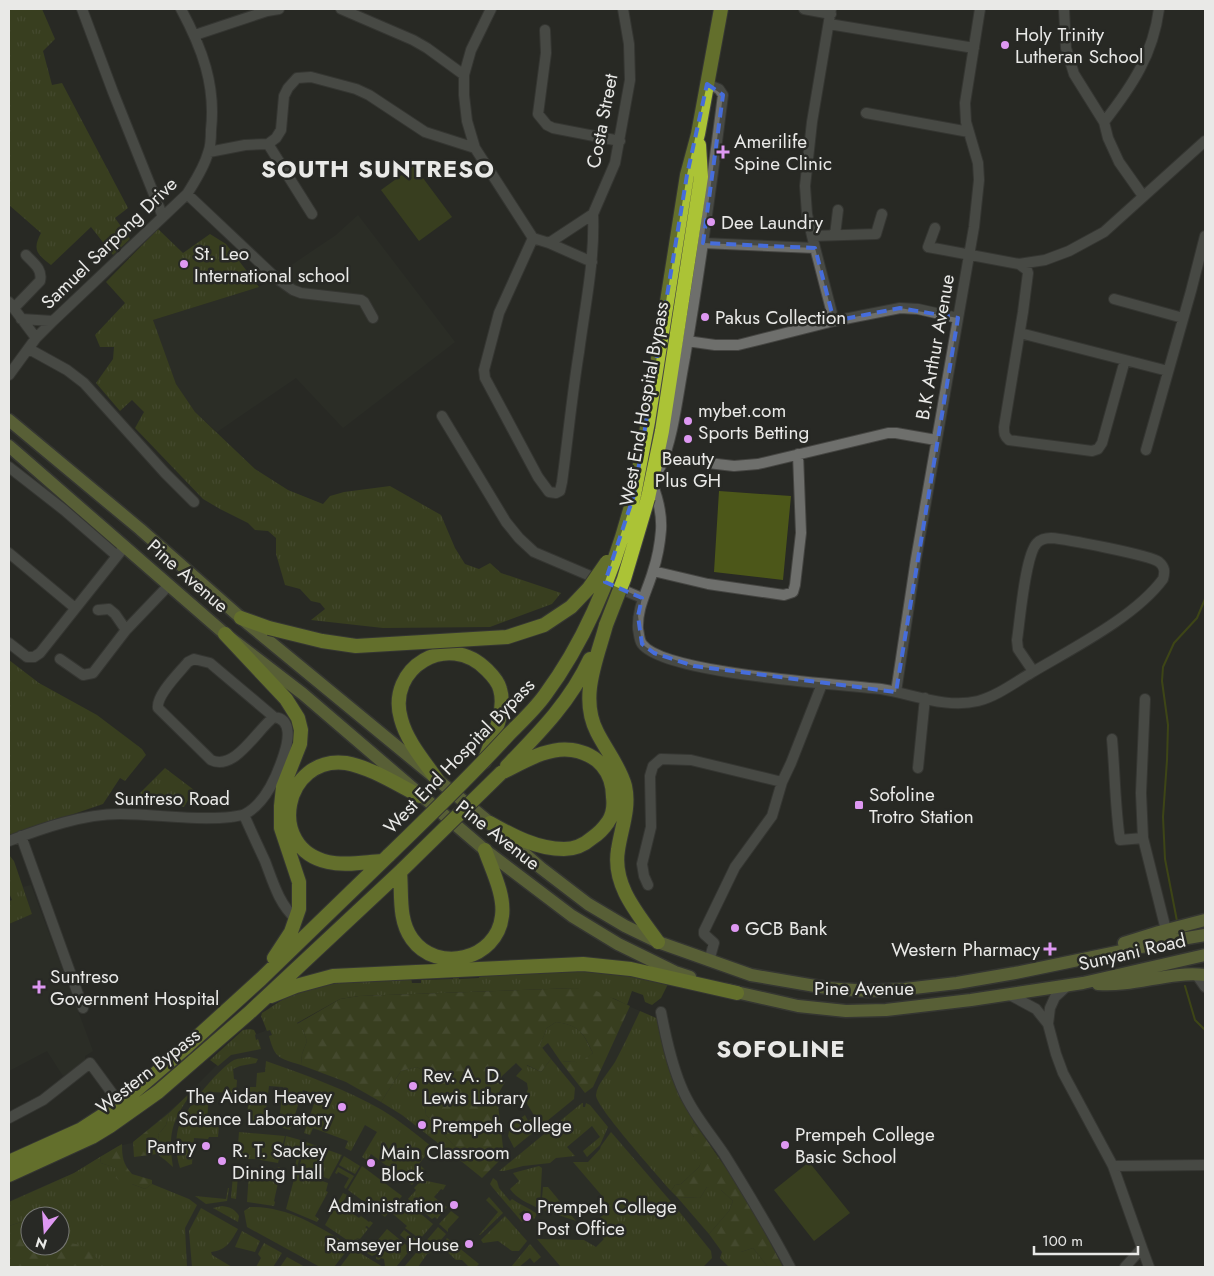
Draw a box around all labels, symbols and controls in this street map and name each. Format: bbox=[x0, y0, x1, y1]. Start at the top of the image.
place label: Holy Trinity Lutheran School bbox=[1015, 21, 1143, 70]
marker: Holy Trinity Lutheran School bbox=[999, 39, 1011, 51]
street label: Costa Street bbox=[580, 71, 624, 171]
place label: Amerilife Spine Clinic bbox=[734, 128, 832, 177]
marker: Amerilife Spine Clinic bbox=[716, 145, 730, 159]
district label: SOUTH SUNTRESO bbox=[261, 151, 495, 186]
street label: Samuel Sarpong Drive bbox=[35, 171, 183, 315]
place label: Dee Laundry bbox=[721, 209, 824, 236]
marker: Dee Laundry bbox=[705, 216, 717, 228]
place label: St. Leo International school bbox=[194, 240, 350, 289]
marker: St. Leo International school bbox=[178, 258, 190, 270]
street label: B.K Arthur Avenue bbox=[909, 272, 961, 422]
street label: West End Hospital Bypass bbox=[613, 299, 675, 508]
place label: Pakus Collection bbox=[715, 304, 846, 331]
marker: Pakus Collection bbox=[699, 311, 711, 323]
place label: mybet.com Sports Betting bbox=[698, 397, 809, 446]
marker: mybet.com Sports Betting bbox=[682, 415, 694, 427]
marker: Beauty Plus GH bbox=[682, 433, 694, 445]
place label: Beauty Plus GH bbox=[655, 445, 721, 494]
street label: Pine Avenue bbox=[141, 533, 235, 619]
street label: West End Hospital Bypass bbox=[377, 672, 541, 840]
place label: Sofoline Trotro Station bbox=[869, 781, 974, 830]
street label: Suntreso Road bbox=[114, 785, 230, 812]
street label: Pine Avenue bbox=[450, 794, 546, 877]
marker: Sofoline Trotro Station bbox=[853, 799, 865, 811]
place label: GCB Bank bbox=[745, 915, 828, 942]
marker: GCB Bank bbox=[729, 922, 741, 934]
street label: Sunyani Road bbox=[1076, 927, 1188, 977]
place label: Western Pharmacy bbox=[891, 936, 1041, 963]
marker: Western Pharmacy bbox=[1044, 943, 1056, 955]
place label: Suntreso Government Hospital bbox=[50, 963, 219, 1012]
street label: Pine Avenue bbox=[814, 975, 914, 1002]
marker: Suntreso Government Hospital bbox=[32, 980, 46, 994]
street label: Western Bypass bbox=[90, 1022, 206, 1120]
district label: SOFOLINE bbox=[716, 1031, 846, 1066]
place label: Rev. A. D. Lewis Library bbox=[423, 1062, 528, 1111]
marker: Rev. A. D. Lewis Library bbox=[407, 1080, 419, 1092]
place label: The Aidan Heavey Science Laboratory bbox=[178, 1083, 333, 1132]
marker: The Aidan Heavey Science Laboratory bbox=[336, 1101, 348, 1113]
place label: Prempeh College bbox=[432, 1112, 572, 1139]
marker: Prempeh College bbox=[416, 1119, 428, 1131]
place label: Prempeh College Basic School bbox=[795, 1121, 935, 1170]
place label: Pantry bbox=[147, 1133, 197, 1160]
place label: R. T. Sackey Dining Hall bbox=[232, 1137, 328, 1186]
place label: Main Classroom Block bbox=[381, 1139, 510, 1188]
marker: Prempeh College Basic School bbox=[779, 1139, 791, 1151]
marker: Pantry bbox=[200, 1140, 212, 1152]
marker: R. T. Sackey Dining Hall bbox=[216, 1155, 228, 1167]
marker: Main Classroom Block bbox=[365, 1157, 377, 1169]
place label: Administration bbox=[328, 1192, 444, 1219]
place label: Prempeh College Post Office bbox=[537, 1193, 677, 1242]
marker: Administration bbox=[448, 1199, 460, 1211]
north arrow bbox=[20, 1206, 70, 1256]
marker: Prempeh College Post Office bbox=[521, 1211, 533, 1223]
scale bar bbox=[1034, 1224, 1138, 1256]
text: 100 m bbox=[1042, 1230, 1083, 1252]
place label: Ramseyer House bbox=[326, 1231, 459, 1258]
text: N bbox=[33, 1232, 49, 1255]
marker: Ramseyer House bbox=[463, 1238, 475, 1250]

